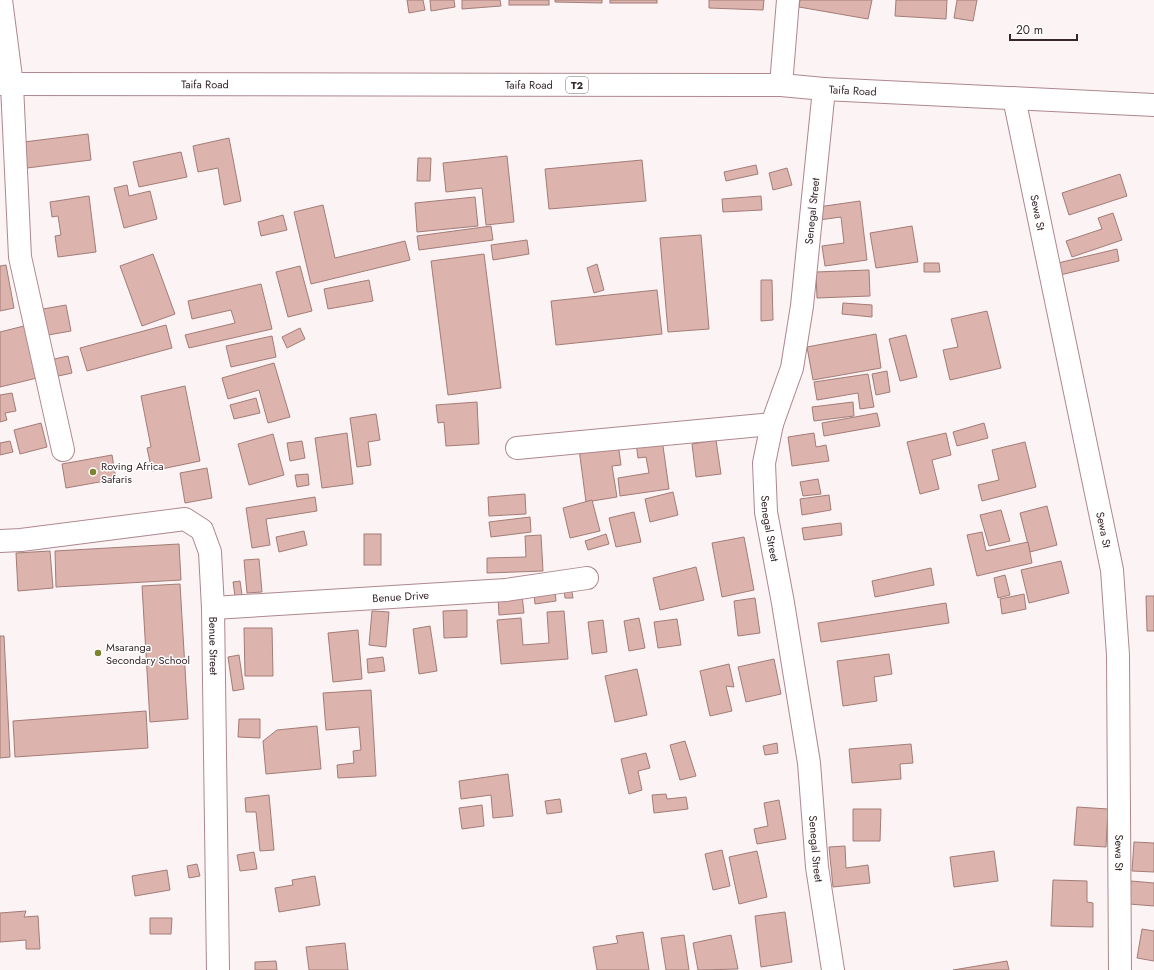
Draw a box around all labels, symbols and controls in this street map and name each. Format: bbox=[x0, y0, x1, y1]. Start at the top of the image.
scale bar bbox=[1010, 16, 1077, 42]
text: 20 m bbox=[1016, 21, 1043, 39]
street label: Taifa Road bbox=[181, 76, 229, 92]
street label: Taifa Road bbox=[505, 77, 553, 93]
road number: T2 bbox=[566, 77, 588, 93]
street label: Taifa Road bbox=[829, 81, 877, 100]
street label: Senegal Street bbox=[801, 177, 823, 245]
street label: Sewa St bbox=[1026, 193, 1049, 232]
place label: Roving Africa Safaris bbox=[101, 458, 164, 487]
marker: Roving Africa Safaris bbox=[88, 467, 98, 477]
street label: Senegal Street bbox=[757, 495, 783, 563]
street label: Sewa St bbox=[1092, 510, 1115, 550]
street label: Benue Drive bbox=[372, 587, 430, 606]
street label: Benue Street bbox=[205, 616, 222, 676]
place label: Msaranga Secondary School bbox=[106, 639, 190, 668]
marker: Msaranga Secondary School bbox=[93, 648, 103, 658]
street label: Senegal Street bbox=[805, 815, 827, 884]
street label: Sewa St bbox=[1111, 835, 1127, 871]

